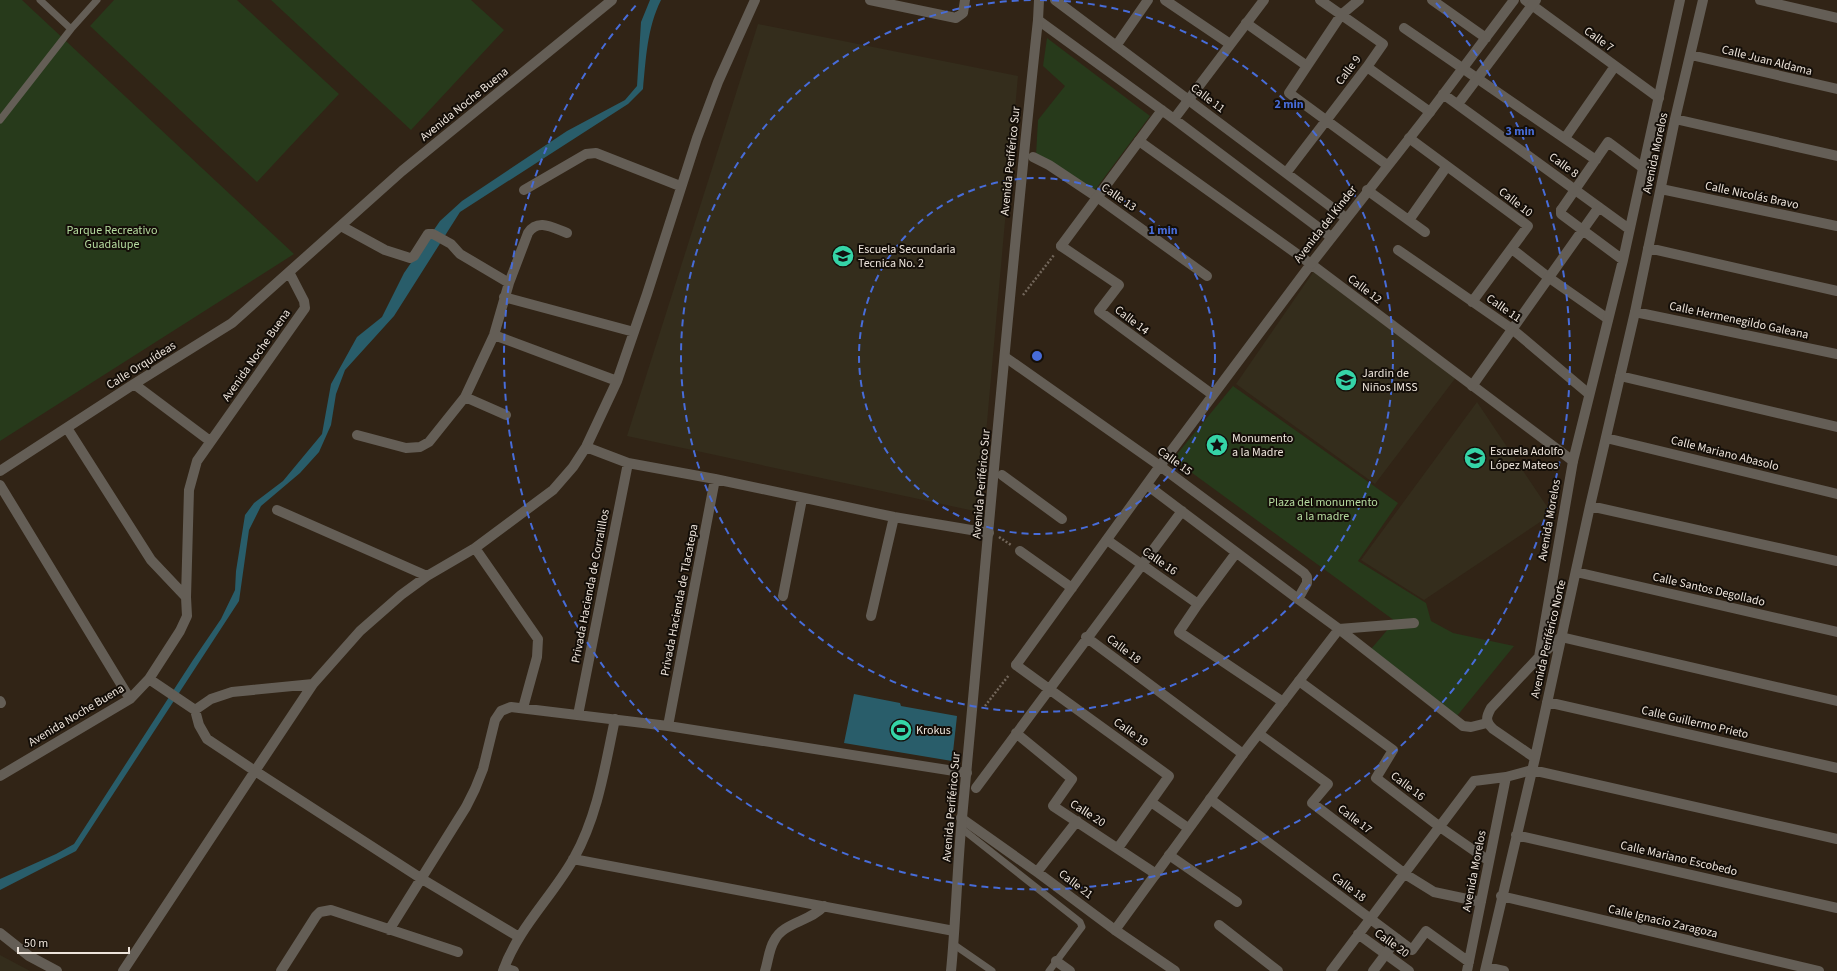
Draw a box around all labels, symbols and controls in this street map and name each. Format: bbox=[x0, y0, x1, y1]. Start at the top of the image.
street label: Calle 7 bbox=[1580, 23, 1617, 56]
street label: Calle Juan Aldama bbox=[1720, 41, 1814, 80]
street label: Calle 9 bbox=[1332, 52, 1365, 89]
street label: Avenida Noche Buena bbox=[416, 63, 512, 145]
street label: Calle 11 bbox=[1187, 80, 1229, 117]
text: 2 min bbox=[1274, 96, 1304, 113]
street label: Avenida Periférico Sur bbox=[996, 105, 1025, 217]
street label: Avenida Morelos bbox=[1639, 111, 1672, 195]
text: 3 min bbox=[1505, 123, 1535, 140]
street label: Calle 8 bbox=[1545, 149, 1582, 182]
street label: Calle Nicolás Bravo bbox=[1703, 177, 1800, 214]
street label: Calle 13 bbox=[1098, 179, 1140, 216]
street label: Avenida del Kinder bbox=[1290, 181, 1362, 267]
street label: Calle 10 bbox=[1495, 184, 1536, 221]
park label: Parque Recreativo Guadalupe bbox=[67, 222, 157, 253]
text: 1 min bbox=[1148, 222, 1178, 239]
place label: Escuela Secundaria Tecnica No. 2 bbox=[858, 241, 956, 272]
school or university icon: Escuela Secundaria Tecnica No. 2 bbox=[830, 243, 856, 269]
street label: Calle 12 bbox=[1344, 271, 1386, 308]
street label: Calle 11 bbox=[1483, 290, 1525, 327]
street label: Calle Hermenegildo Galeana bbox=[1668, 297, 1810, 344]
street label: Calle 14 bbox=[1111, 302, 1153, 339]
street label: Avenida Noche Buena bbox=[218, 306, 295, 405]
street label: Calle Orquídeas bbox=[103, 337, 179, 394]
centre of rings bbox=[1030, 349, 1044, 363]
place label: Jardin de Niños IMSS bbox=[1362, 365, 1418, 396]
school or university icon: Jardin de Niños IMSS bbox=[1333, 367, 1359, 393]
street label: Avenida Periférico Sur bbox=[968, 428, 995, 539]
place label: Monumento a la Madre bbox=[1232, 430, 1293, 461]
place icon: Monumento a la Madre bbox=[1204, 432, 1230, 458]
street label: Calle Mariano Abasolo bbox=[1669, 432, 1781, 475]
street label: Calle 15 bbox=[1154, 443, 1196, 480]
place label: Escuela Adolfo López Mateos bbox=[1490, 443, 1563, 474]
school or university icon: Escuela Adolfo López Mateos bbox=[1462, 445, 1488, 471]
street label: Avenida Morelos bbox=[1534, 478, 1565, 562]
park label: Plaza del monumento a la madre bbox=[1268, 494, 1378, 525]
street label: Privada Hacienda de Corralillos bbox=[567, 508, 614, 665]
street label: Privada Hacienda de Tlacatepa bbox=[656, 523, 703, 678]
street label: Calle 16 bbox=[1139, 543, 1181, 580]
street label: Calle Santos Degollado bbox=[1651, 568, 1767, 611]
street label: Avenida Periférico Norte bbox=[1527, 578, 1570, 700]
street label: Calle 18 bbox=[1103, 631, 1145, 668]
street label: Avenida Noche Buena bbox=[25, 680, 127, 751]
street label: Calle Guillermo Prieto bbox=[1640, 702, 1750, 743]
street label: Calle 19 bbox=[1110, 714, 1152, 751]
sports icon: Krokus bbox=[888, 717, 914, 743]
place label: Krokus bbox=[916, 722, 951, 739]
street label: Avenida Periférico Sur bbox=[938, 751, 965, 862]
street label: Calle 16 bbox=[1387, 768, 1429, 805]
street label: Calle 20 bbox=[1067, 796, 1109, 831]
street label: Calle 17 bbox=[1334, 801, 1376, 838]
street label: Avenida Morelos bbox=[1458, 829, 1491, 913]
street label: Calle Mariano Escobedo bbox=[1619, 837, 1739, 880]
street label: Calle 21 bbox=[1055, 866, 1097, 903]
street label: Calle 18 bbox=[1328, 869, 1370, 906]
street label: Calle Ignacio Zaragoza bbox=[1606, 901, 1719, 942]
street label: Calle 20 bbox=[1371, 925, 1413, 962]
scale bar bbox=[18, 929, 129, 955]
text: 50 m bbox=[24, 935, 48, 952]

